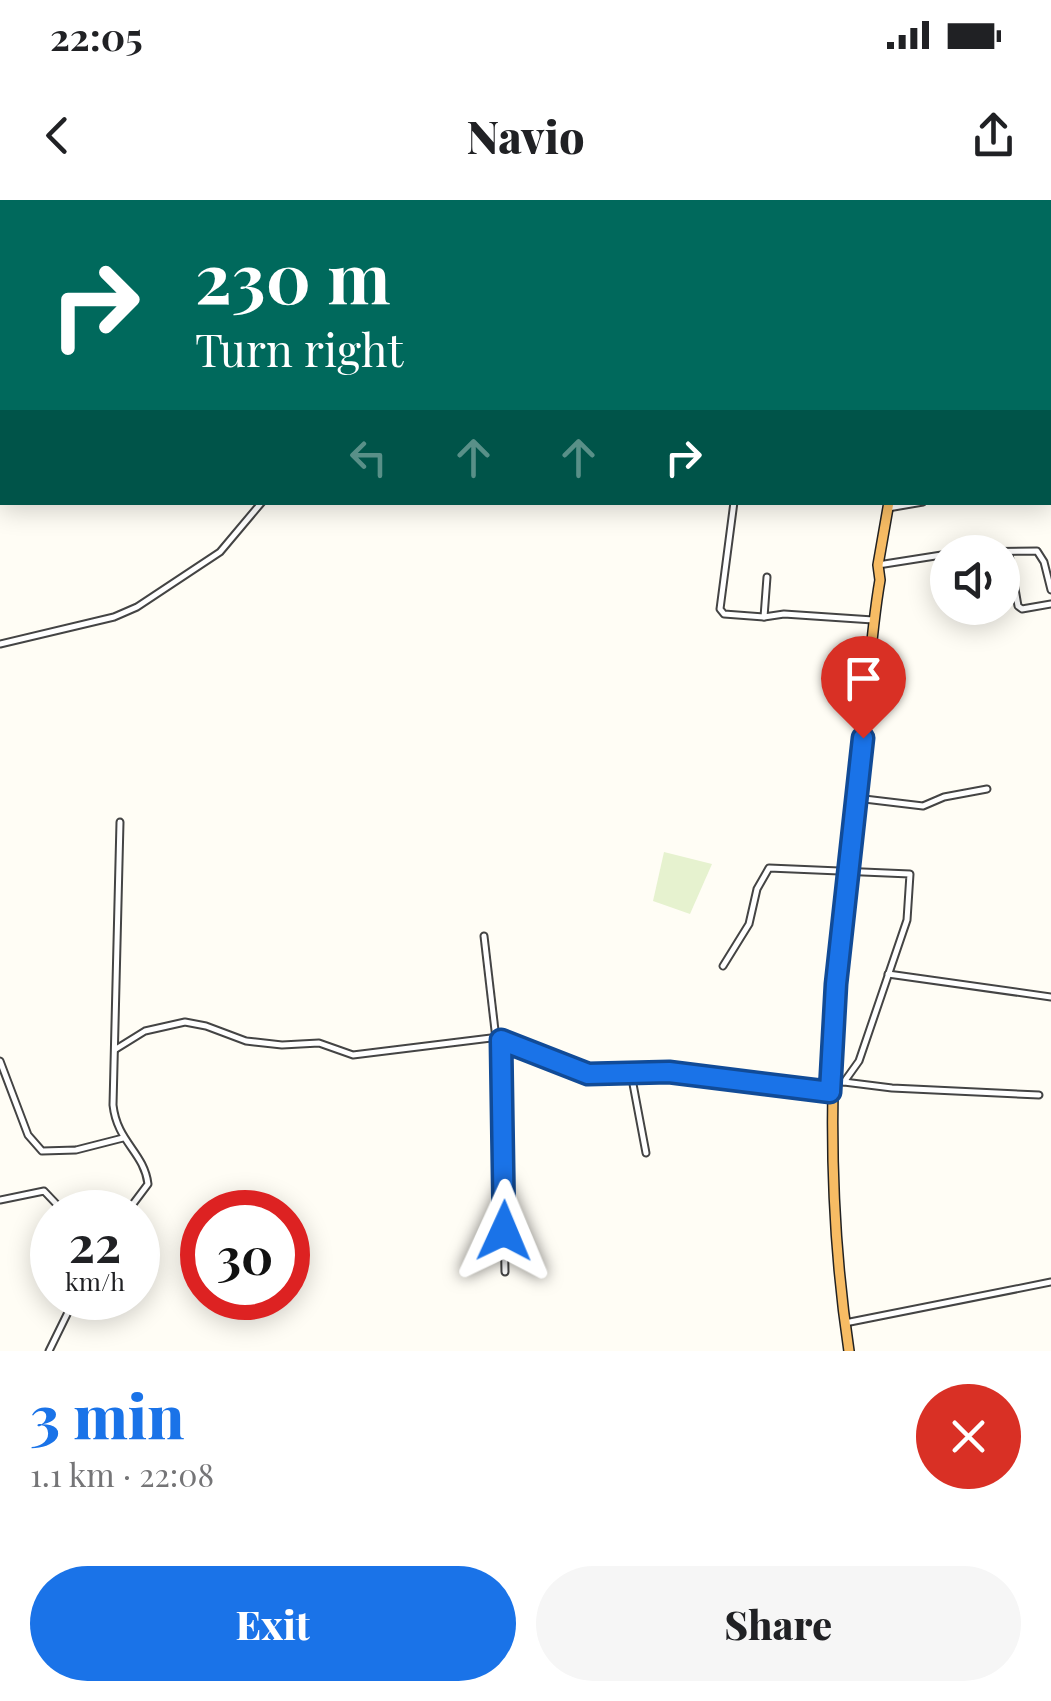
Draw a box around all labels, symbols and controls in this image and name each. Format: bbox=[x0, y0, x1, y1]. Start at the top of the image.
text: 22:05 bbox=[50, 10, 143, 61]
text: Navio bbox=[466, 105, 585, 165]
icon: back bbox=[30, 108, 85, 163]
icon: share bbox=[966, 108, 1021, 163]
text: 230 m bbox=[195, 228, 391, 322]
icon: right bbox=[30, 240, 160, 370]
text: Turn right bbox=[195, 318, 403, 378]
icon: left bbox=[341, 430, 396, 485]
icon: ahead bbox=[446, 430, 501, 485]
icon: ahead bbox=[551, 430, 606, 485]
icon: right bbox=[656, 430, 711, 485]
map controls bbox=[930, 535, 1020, 625]
button: sound bbox=[930, 535, 1020, 625]
pin bbox=[821, 636, 906, 739]
icon: arrive bbox=[836, 651, 891, 706]
position arrow bbox=[452, 1179, 556, 1283]
speed limit sign: 30 bbox=[180, 1190, 310, 1320]
text: 22 bbox=[69, 1209, 121, 1276]
text: km/h bbox=[65, 1264, 125, 1297]
text: 3 min bbox=[30, 1374, 184, 1454]
button: close bbox=[916, 1384, 1021, 1489]
text: 1.1 km · 22:08 bbox=[30, 1452, 214, 1495]
button: Exit bbox=[30, 1566, 516, 1681]
button: Share bbox=[536, 1566, 1021, 1681]

